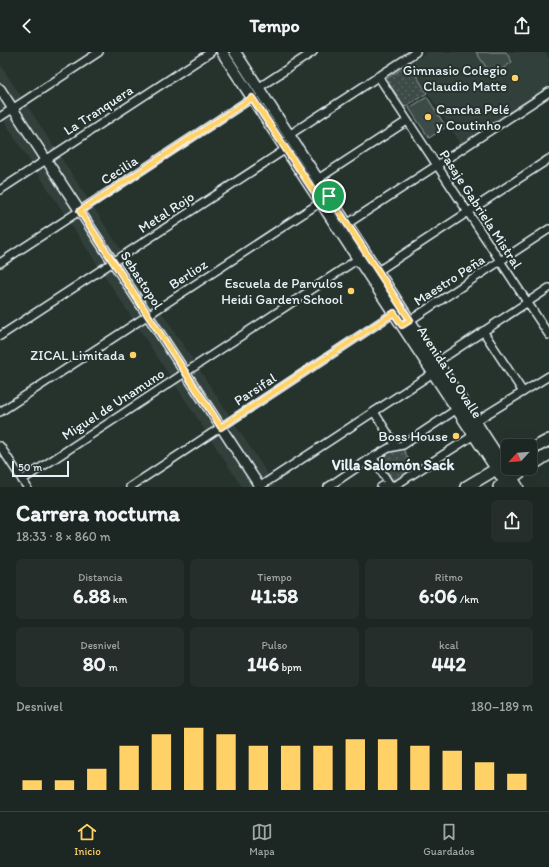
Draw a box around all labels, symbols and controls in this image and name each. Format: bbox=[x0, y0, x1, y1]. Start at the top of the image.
icon: back bbox=[16, 15, 38, 37]
text: Tempo bbox=[249, 15, 300, 37]
icon: share bbox=[511, 15, 533, 37]
place label: Gimnasio Colegio Claudio Matte bbox=[403, 62, 507, 95]
marker: Gimnasio Colegio Claudio Matte bbox=[510, 73, 520, 83]
street label: La Tranquera bbox=[60, 82, 136, 139]
place label: Cancha Pelé y Coutinho bbox=[436, 101, 510, 134]
marker: Cancha Pelé y Coutinho bbox=[423, 112, 433, 122]
street label: Pasaje Gabriela Mistral bbox=[436, 147, 525, 272]
street label: Cecilia bbox=[98, 152, 142, 189]
pin bbox=[312, 179, 346, 213]
icon: arrive bbox=[318, 185, 340, 207]
street label: Metal Rojo bbox=[135, 188, 197, 237]
street label: Sebastopol bbox=[117, 248, 167, 313]
street label: Maestro Peña bbox=[411, 251, 488, 310]
street label: Berlioz bbox=[166, 255, 211, 293]
place label: Escuela de Parvulos Heidi Garden School bbox=[221, 275, 343, 308]
marker: Escuela de Parvulos Heidi Garden School bbox=[346, 286, 356, 296]
street label: Avenida Lo Ovalle bbox=[413, 323, 486, 422]
place label: ZICAL Limitada bbox=[30, 347, 126, 364]
marker: ZICAL Limitada bbox=[128, 350, 138, 360]
street label: Miguel de Unamuno bbox=[59, 365, 168, 444]
street label: Parsifal bbox=[231, 370, 280, 409]
place label: Boss House bbox=[379, 428, 448, 445]
marker: Boss House bbox=[451, 431, 461, 441]
north arrow bbox=[501, 439, 537, 475]
map controls bbox=[501, 439, 537, 475]
district label: Villa Salomón Sack bbox=[332, 456, 454, 474]
scale bar bbox=[12, 459, 69, 478]
text: 50 m bbox=[18, 461, 42, 474]
text: Carrera nocturna bbox=[16, 500, 180, 527]
button: share bbox=[491, 500, 533, 542]
text: 18:33 · 8 × 860 m bbox=[16, 529, 111, 544]
text: Distancia bbox=[78, 571, 122, 584]
text: Tiempo bbox=[257, 571, 292, 584]
text: Ritmo bbox=[435, 571, 463, 584]
text: 6.88 bbox=[73, 584, 110, 608]
text: 41:58 bbox=[251, 584, 298, 608]
text: 6:06 bbox=[419, 584, 457, 608]
text: km bbox=[110, 593, 127, 606]
text: /km bbox=[457, 593, 479, 606]
text: Desnivel bbox=[80, 639, 120, 652]
text: Pulso bbox=[262, 639, 287, 652]
text: kcal bbox=[439, 639, 459, 652]
text: 80 bbox=[83, 652, 106, 676]
text: 146 bbox=[247, 652, 279, 676]
text: 442 bbox=[432, 652, 466, 676]
text: m bbox=[106, 661, 118, 674]
text: bpm bbox=[279, 661, 302, 674]
text: Desnivel bbox=[16, 699, 63, 714]
text: 180–189 m bbox=[471, 699, 533, 714]
tab: Inicio bbox=[74, 821, 101, 858]
tab: Mapa bbox=[249, 821, 275, 858]
tab: Guardados bbox=[423, 821, 475, 858]

